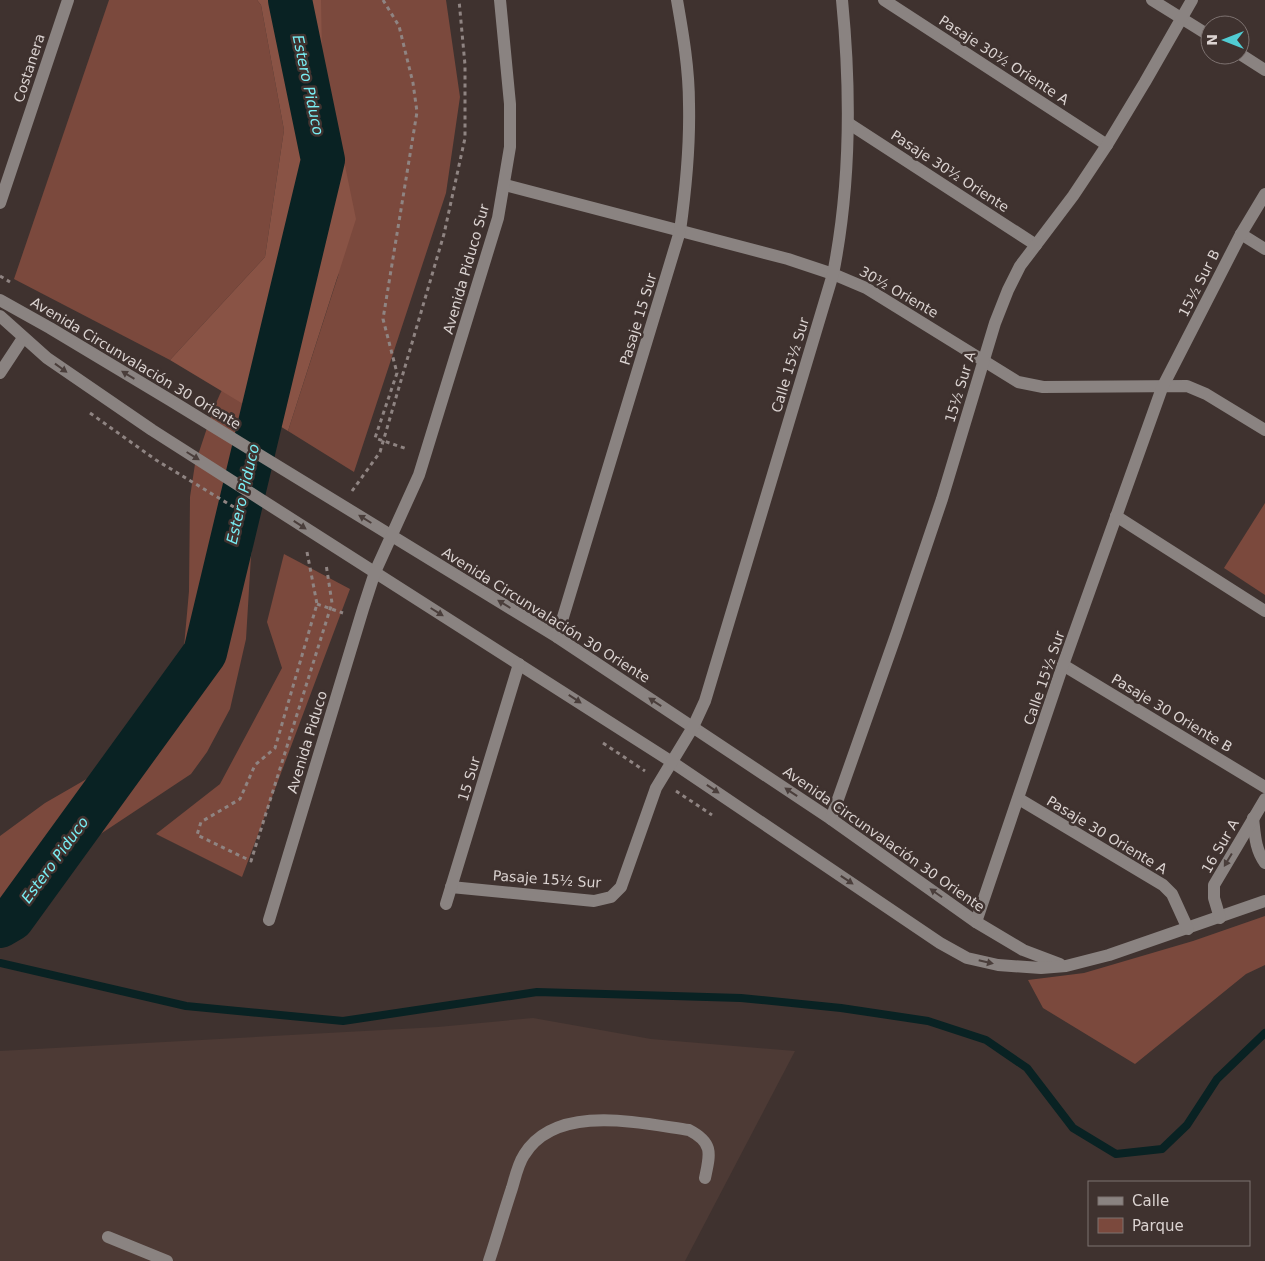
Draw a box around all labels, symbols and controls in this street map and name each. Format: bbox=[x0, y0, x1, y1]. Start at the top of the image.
street label: Pasaje 30½ Oriente A bbox=[936, 12, 1072, 108]
north arrow bbox=[1200, 15, 1250, 65]
street label: Costanera bbox=[10, 32, 48, 104]
water label: Estero Piduco bbox=[289, 33, 327, 137]
text: N bbox=[1204, 34, 1220, 46]
street label: Pasaje 30½ Oriente bbox=[888, 127, 1012, 215]
street label: Avenida Piduco Sur bbox=[440, 202, 492, 336]
street label: 15½ Sur B bbox=[1175, 247, 1223, 319]
street label: 30½ Oriente bbox=[857, 263, 941, 321]
street label: Pasaje 15 Sur bbox=[616, 271, 660, 367]
street label: Avenida Circunvalación 30 Oriente bbox=[28, 294, 244, 432]
street label: Calle 15½ Sur bbox=[768, 315, 812, 414]
street label: 15½ Sur A bbox=[942, 349, 978, 424]
one-way arrow bbox=[54, 363, 67, 374]
one-way arrow bbox=[122, 370, 135, 379]
water label: Estero Piduco bbox=[223, 442, 263, 546]
one-way arrow bbox=[186, 451, 199, 461]
one-way arrow bbox=[359, 515, 372, 524]
one-way arrow bbox=[294, 520, 307, 529]
street label: Avenida Circunvalación 30 Oriente bbox=[439, 544, 653, 686]
one-way arrow bbox=[497, 600, 511, 609]
one-way arrow bbox=[431, 607, 444, 617]
street label: Calle 15½ Sur bbox=[1020, 629, 1068, 727]
street label: Pasaje 30 Oriente B bbox=[1109, 671, 1235, 755]
street label: Avenida Piduco bbox=[284, 689, 330, 795]
one-way arrow bbox=[568, 694, 581, 704]
one-way arrow bbox=[648, 697, 662, 707]
street label: 15 Sur bbox=[455, 755, 483, 803]
street label: Avenida Circunvalación 30 Oriente bbox=[780, 763, 988, 915]
one-way arrow bbox=[706, 784, 719, 794]
one-way arrow bbox=[784, 787, 797, 797]
street label: Pasaje 30 Oriente A bbox=[1044, 793, 1171, 878]
water label: Estero Piduco bbox=[18, 813, 92, 907]
street label: 16 Sur A bbox=[1198, 816, 1242, 876]
one-way arrow bbox=[1224, 853, 1233, 866]
street label: Pasaje 15½ Sur bbox=[492, 867, 602, 891]
one-way arrow bbox=[841, 875, 854, 885]
one-way arrow bbox=[930, 888, 943, 898]
one-way arrow bbox=[979, 958, 994, 966]
legend bbox=[1088, 1181, 1250, 1246]
text: Calle bbox=[1132, 1192, 1169, 1210]
text: Parque bbox=[1132, 1217, 1184, 1235]

